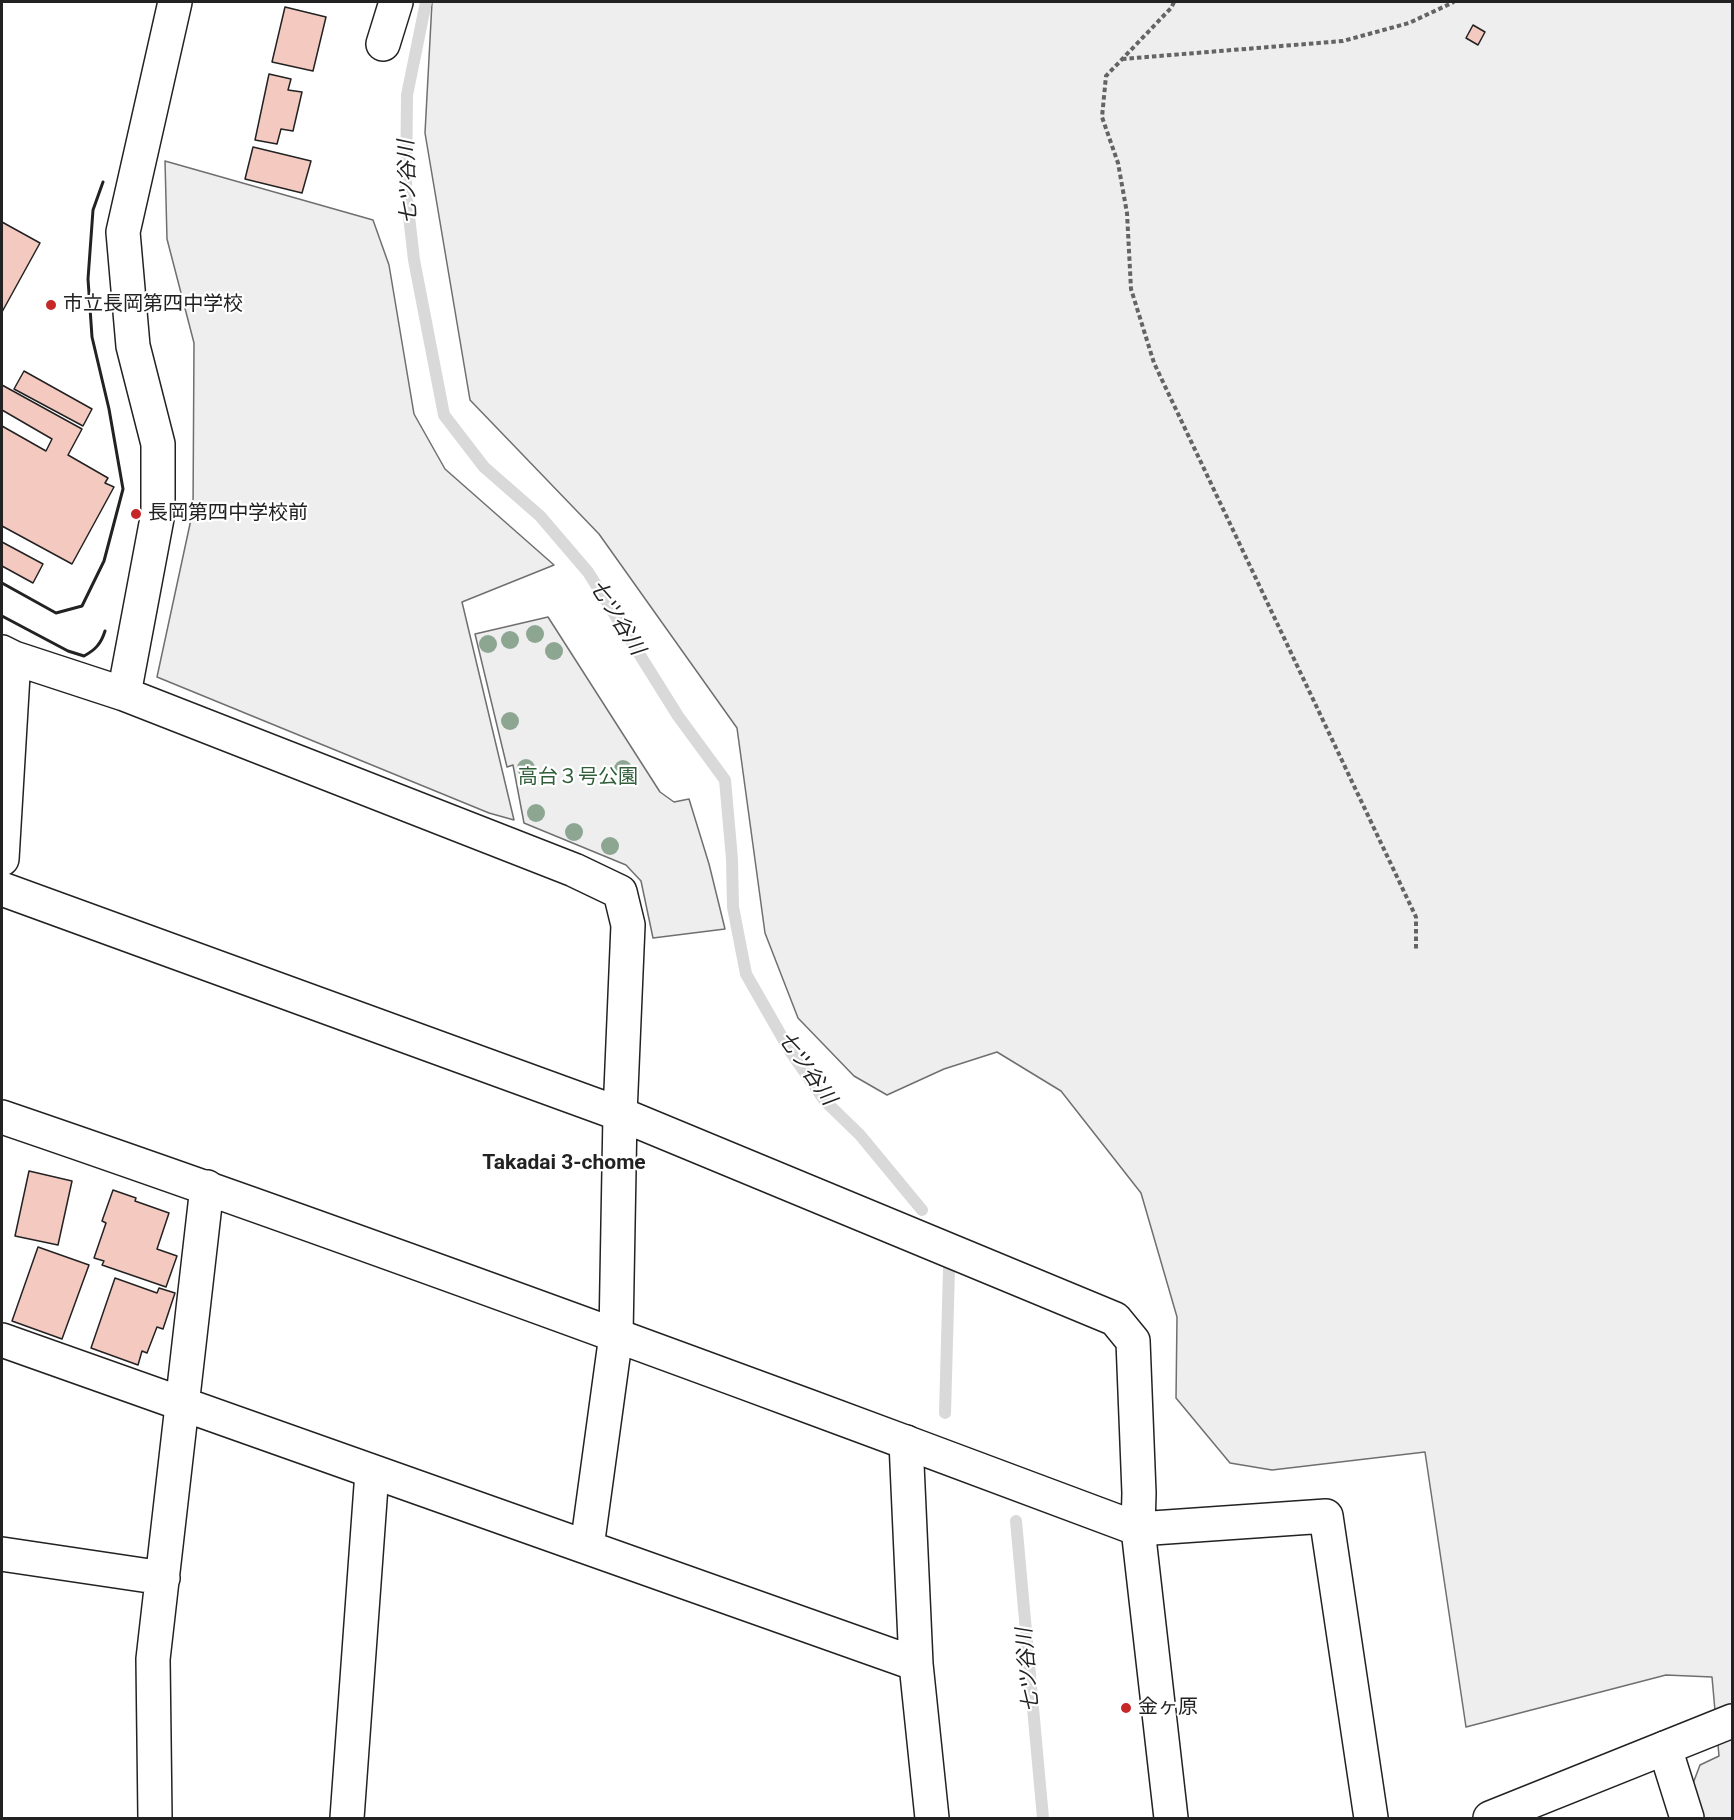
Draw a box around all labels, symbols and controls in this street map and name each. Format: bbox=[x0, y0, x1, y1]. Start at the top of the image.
water label: 七ツ谷川 bbox=[395, 140, 423, 224]
place label: 市立長岡第四中学校 bbox=[63, 293, 243, 317]
marker: 市立長岡第四中学校 bbox=[44, 298, 58, 312]
place label: 長岡第四中学校前 bbox=[148, 502, 308, 526]
marker: 長岡第四中学校前 bbox=[129, 507, 143, 521]
water label: 七ツ谷川 bbox=[583, 576, 649, 660]
park label: 高台３号公園 bbox=[518, 766, 638, 790]
water label: 七ツ谷川 bbox=[772, 1027, 840, 1111]
district label: Takadai 3-chome bbox=[482, 1151, 646, 1177]
water label: 七ツ谷川 bbox=[1013, 1627, 1045, 1713]
place label: 金ヶ原 bbox=[1138, 1696, 1198, 1720]
marker: 金ヶ原 bbox=[1119, 1701, 1133, 1715]

